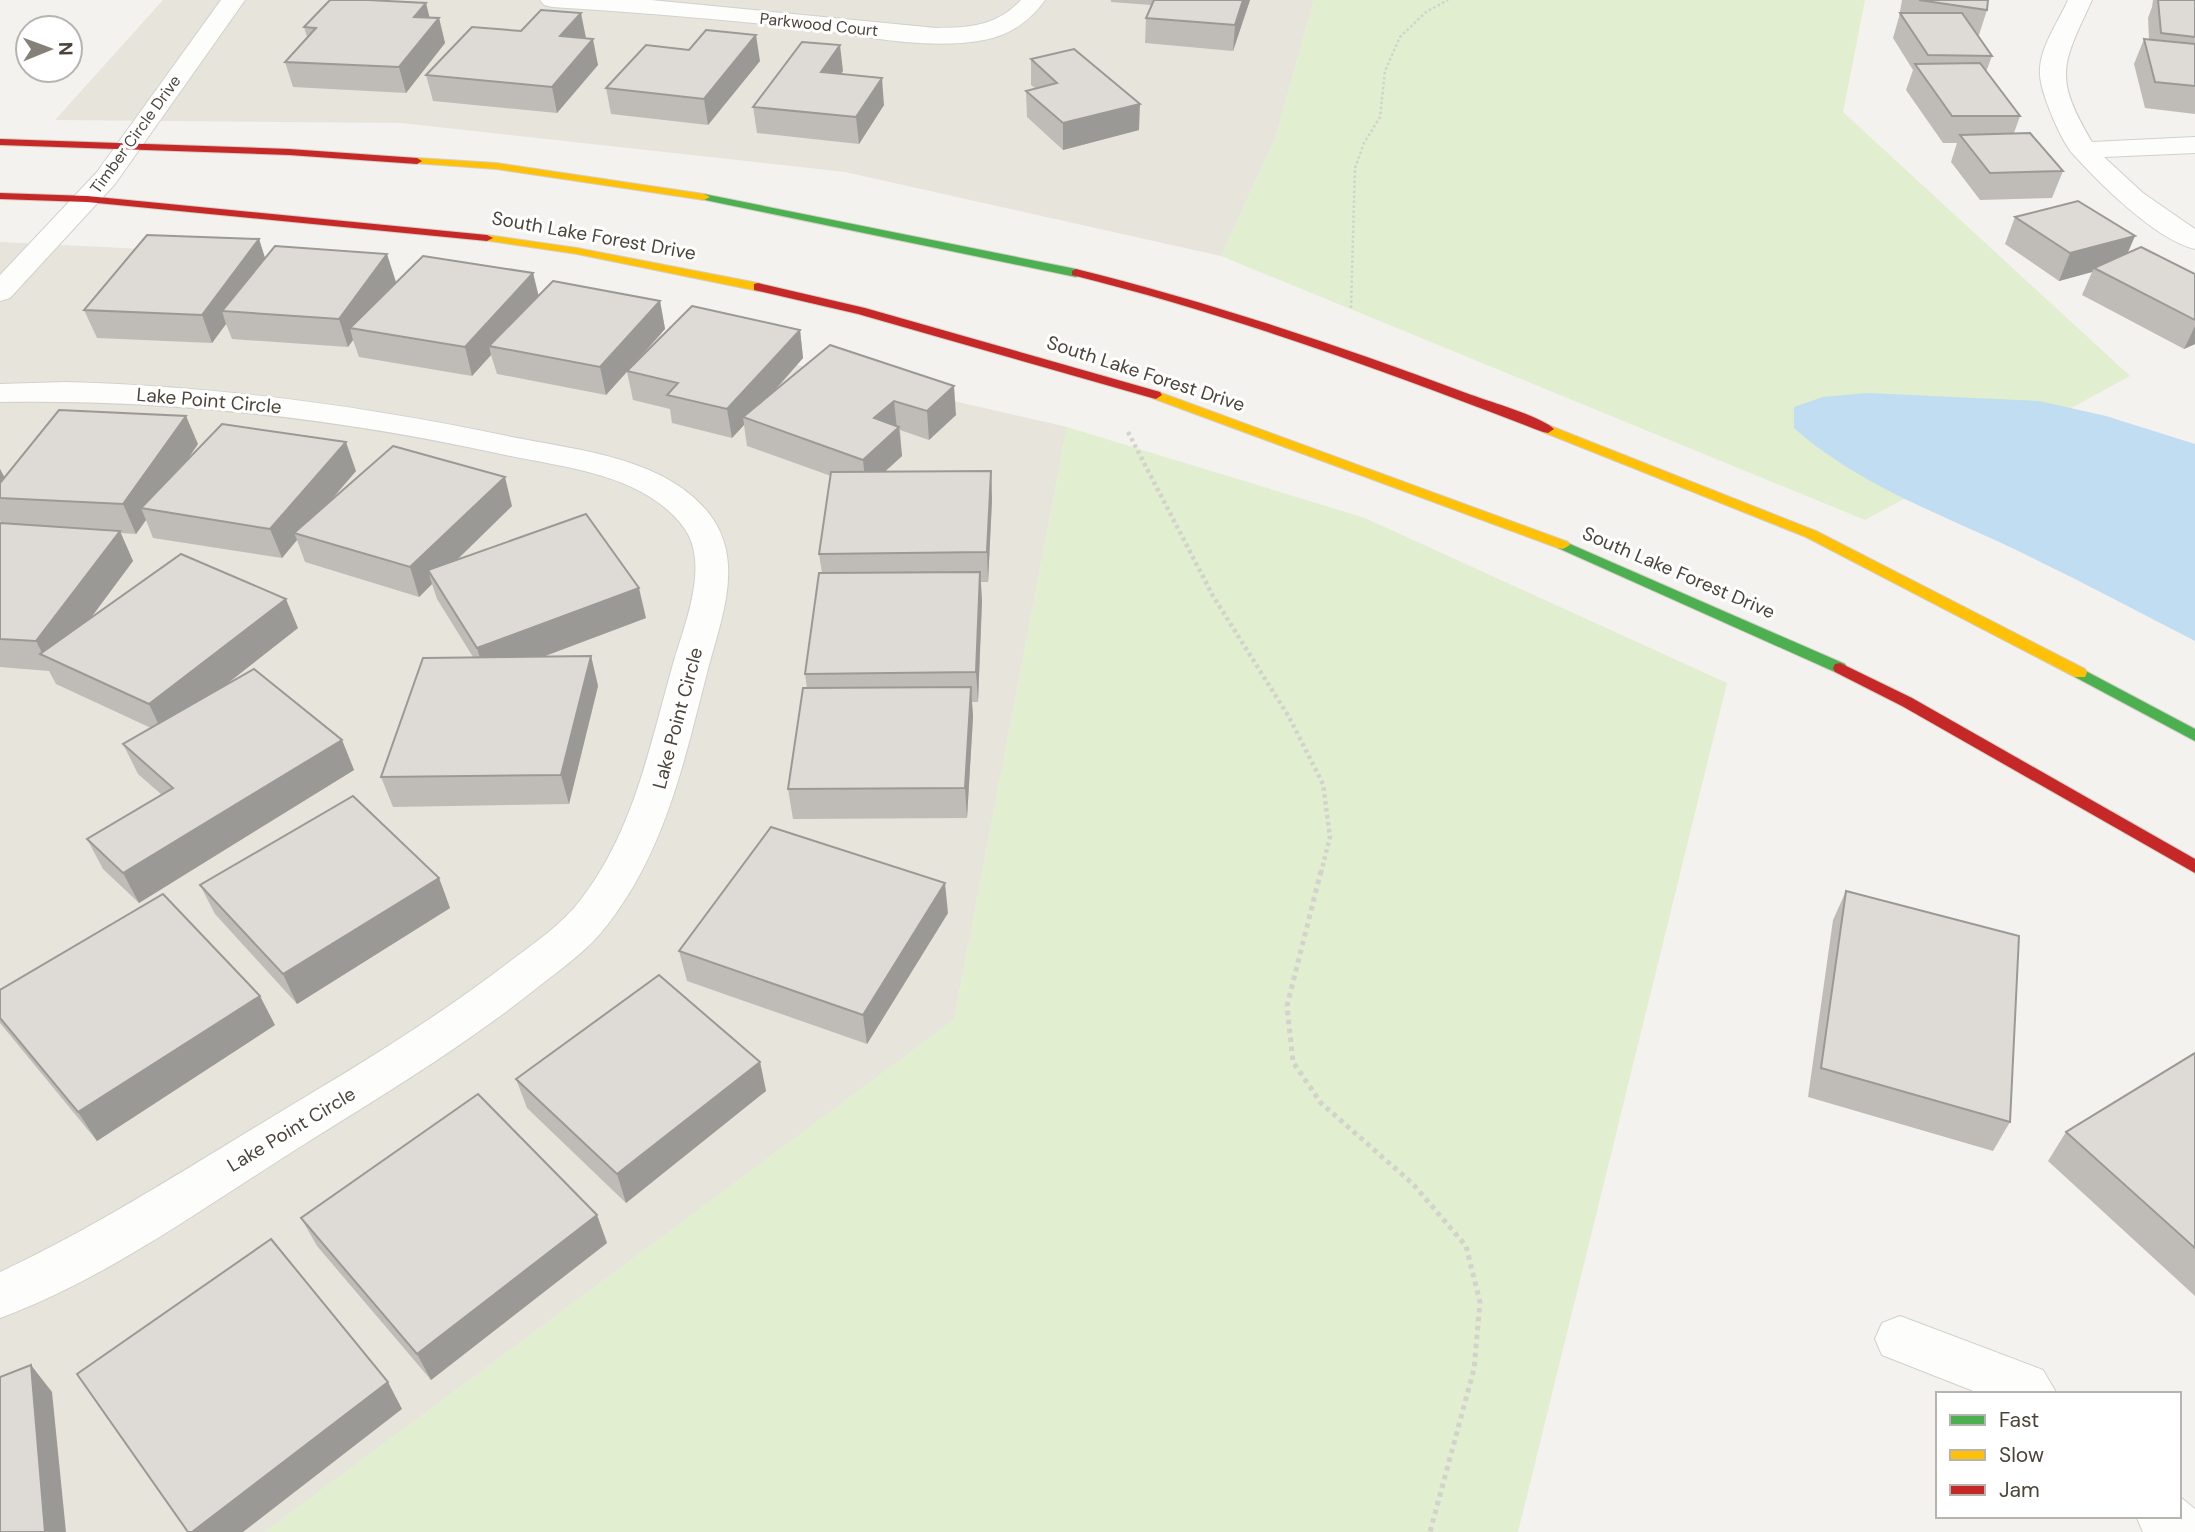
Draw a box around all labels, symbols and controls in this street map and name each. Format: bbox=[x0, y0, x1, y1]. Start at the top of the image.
street label: Parkwood Court bbox=[759, 8, 879, 41]
north arrow bbox=[14, 14, 84, 84]
text: N bbox=[53, 42, 78, 56]
street label: Timber Circle Drive bbox=[85, 71, 185, 198]
street label: South Lake Forest Drive bbox=[490, 205, 698, 266]
street label: South Lake Forest Drive bbox=[1044, 330, 1248, 417]
street label: Lake Point Circle bbox=[135, 382, 283, 419]
street label: South Lake Forest Drive bbox=[1579, 521, 1779, 624]
street label: Lake Point Circle bbox=[647, 645, 708, 792]
street label: Lake Point Circle bbox=[222, 1081, 360, 1178]
legend bbox=[1936, 1392, 2181, 1518]
text: Fast bbox=[1999, 1406, 2039, 1434]
text: Slow bbox=[1999, 1441, 2044, 1469]
text: Jam bbox=[1999, 1476, 2040, 1504]

